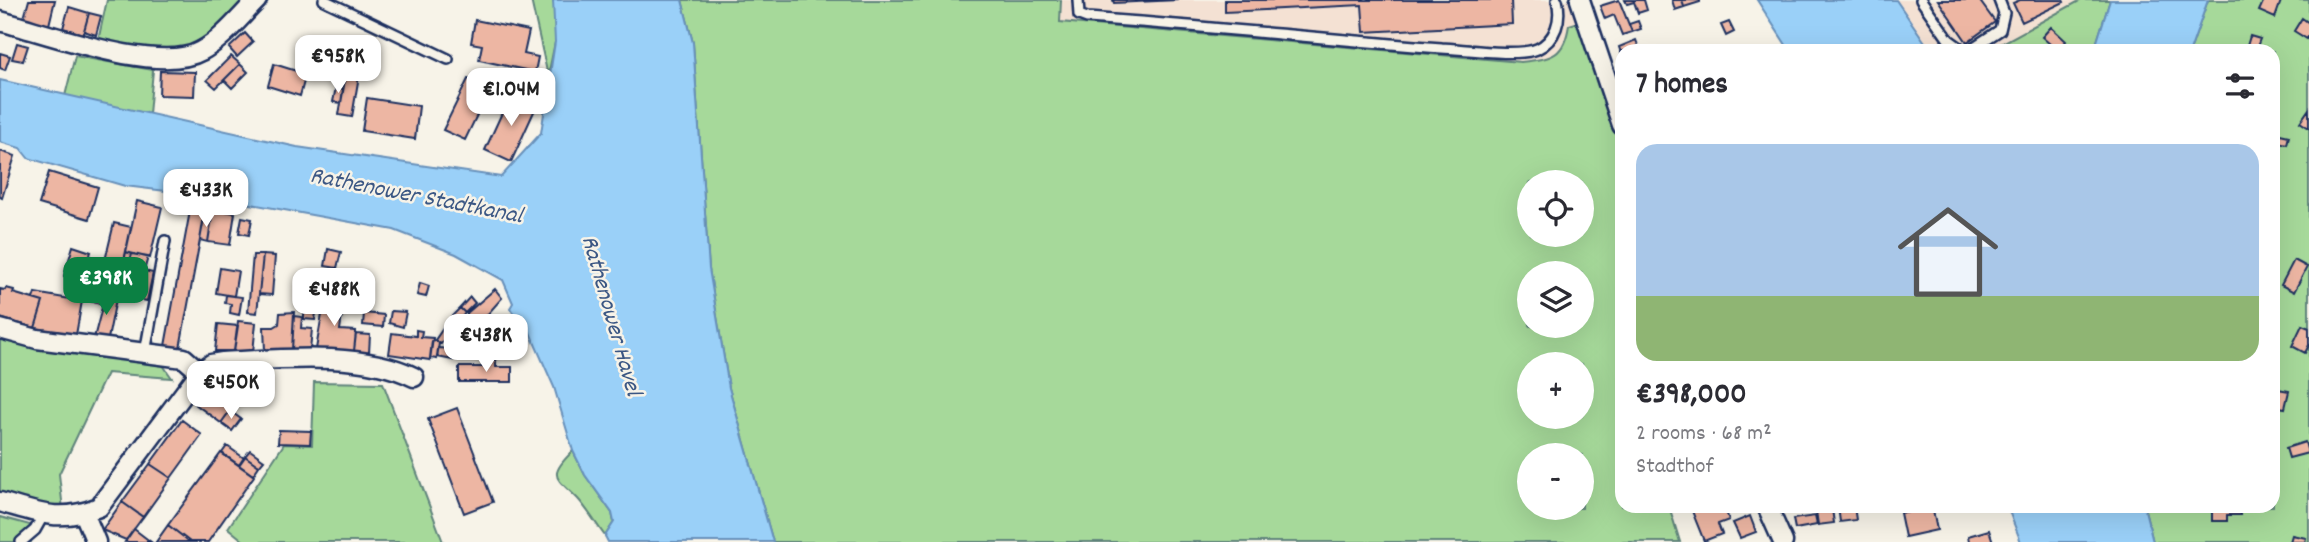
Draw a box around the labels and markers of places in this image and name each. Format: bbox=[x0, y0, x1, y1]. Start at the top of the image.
pin: €958K bbox=[289, 36, 387, 95]
pin: €1.04M bbox=[454, 68, 568, 128]
pin: €433K bbox=[157, 170, 255, 229]
pin: €398K bbox=[57, 258, 155, 317]
pin: €488K bbox=[285, 268, 383, 328]
pin: €438K bbox=[437, 314, 535, 374]
pin: €450K bbox=[182, 362, 280, 421]

